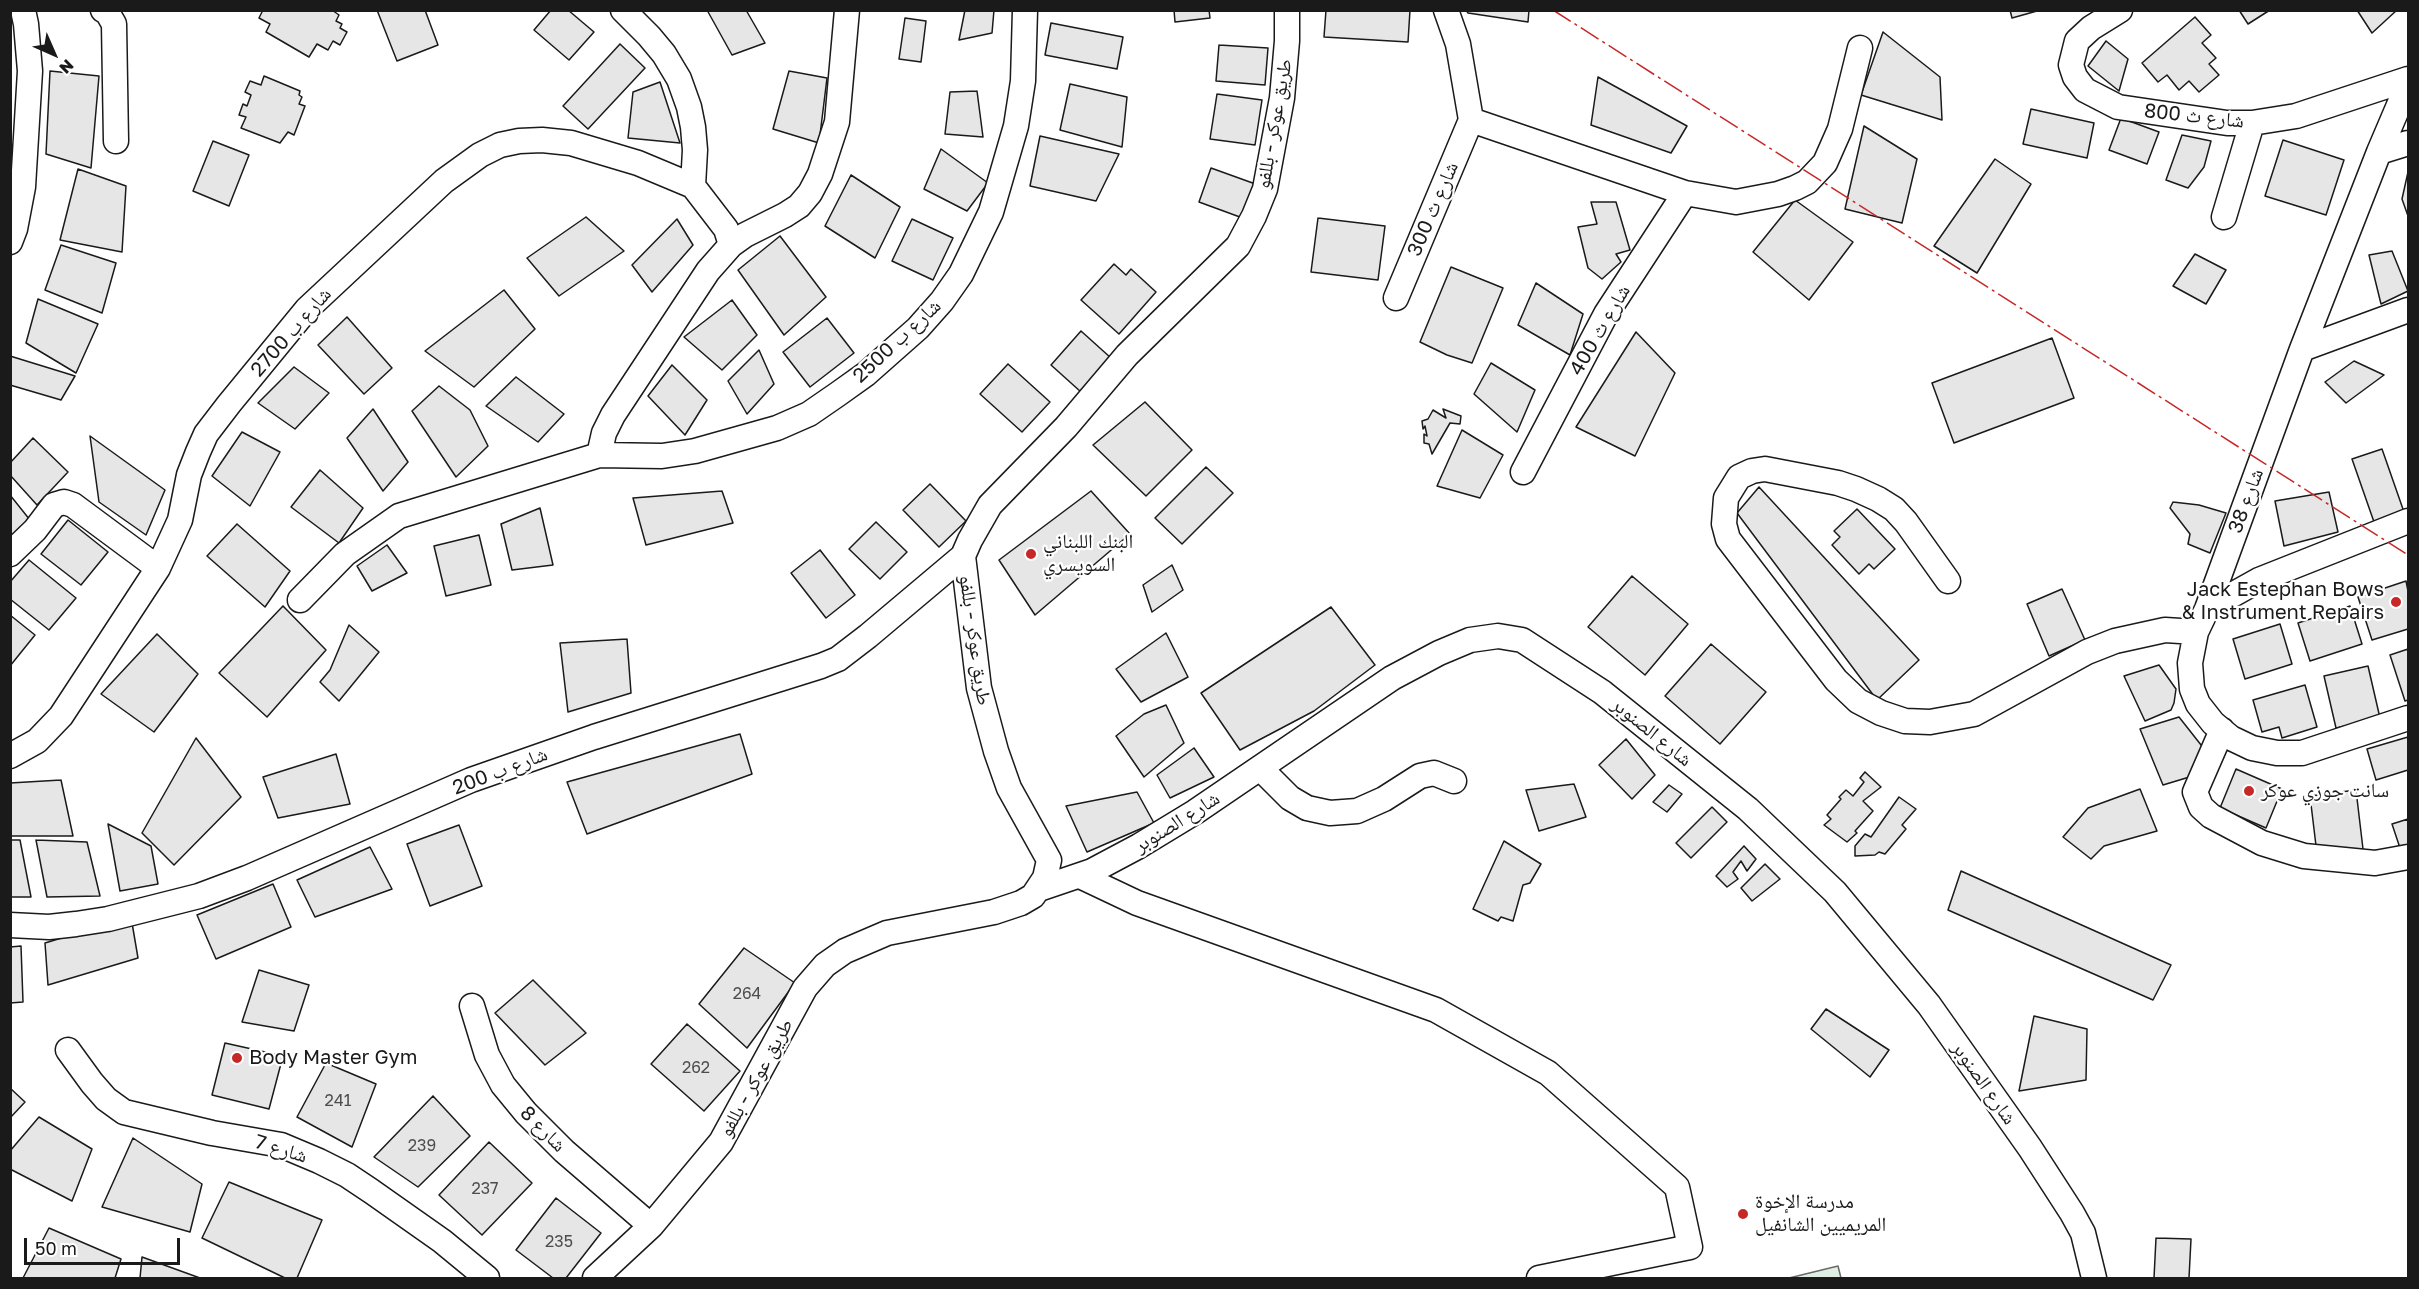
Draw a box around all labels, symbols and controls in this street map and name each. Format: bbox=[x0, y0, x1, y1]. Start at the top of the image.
north arrow bbox=[24, 24, 84, 84]
text: N bbox=[55, 55, 78, 78]
street label: طريق عوكر - بللفو bbox=[1251, 57, 1297, 191]
street label: شارع ث 800 bbox=[2143, 99, 2245, 133]
street label: شارع ث 300 bbox=[1402, 158, 1464, 260]
street label: شارع ث 400 bbox=[1564, 280, 1636, 380]
street label: شارع ب 2700 bbox=[246, 282, 336, 382]
street label: شارع ب 2500 bbox=[848, 294, 946, 388]
street label: شارع 38 bbox=[2223, 465, 2269, 537]
place label: البنك اللبناني السويسري bbox=[1043, 530, 1133, 577]
marker: البنك اللبناني السويسري bbox=[1024, 547, 1038, 561]
street label: طريق عوكر - بللفو bbox=[954, 573, 996, 707]
place label: Jack Estephan Bows & Instrument Repairs bbox=[2182, 578, 2384, 625]
marker: Jack Estephan Bows & Instrument Repairs bbox=[2389, 595, 2403, 609]
street label: شارع الصنوبر bbox=[1607, 692, 1697, 772]
street label: شارع ب 200 bbox=[449, 742, 551, 800]
place label: سانت جوزي عوكر bbox=[2261, 779, 2389, 803]
marker: سانت جوزي عوكر bbox=[2242, 784, 2256, 798]
street label: شارع الصنوبر bbox=[1130, 786, 1224, 858]
house number: 264 bbox=[733, 984, 761, 1004]
street label: طريق عوكر - بللفو bbox=[714, 1015, 798, 1141]
street label: شارع الصنوبر bbox=[1947, 1037, 2021, 1129]
place label: Body Master Gym bbox=[249, 1046, 417, 1070]
marker: Body Master Gym bbox=[230, 1051, 244, 1065]
house number: 262 bbox=[682, 1058, 710, 1078]
house number: 241 bbox=[325, 1091, 351, 1111]
street label: شارع 8 bbox=[515, 1101, 571, 1157]
street label: شارع 7 bbox=[252, 1130, 310, 1168]
house number: 239 bbox=[408, 1136, 436, 1156]
house number: 237 bbox=[471, 1179, 499, 1199]
place label: مدرسة الإخوة المريميين الشانفيل bbox=[1755, 1190, 1886, 1237]
marker: مدرسة الإخوة المريميين الشانفيل bbox=[1736, 1207, 1750, 1221]
scale bar bbox=[27, 1226, 183, 1264]
house number: 235 bbox=[545, 1232, 573, 1252]
text: 50 m bbox=[35, 1237, 77, 1259]

